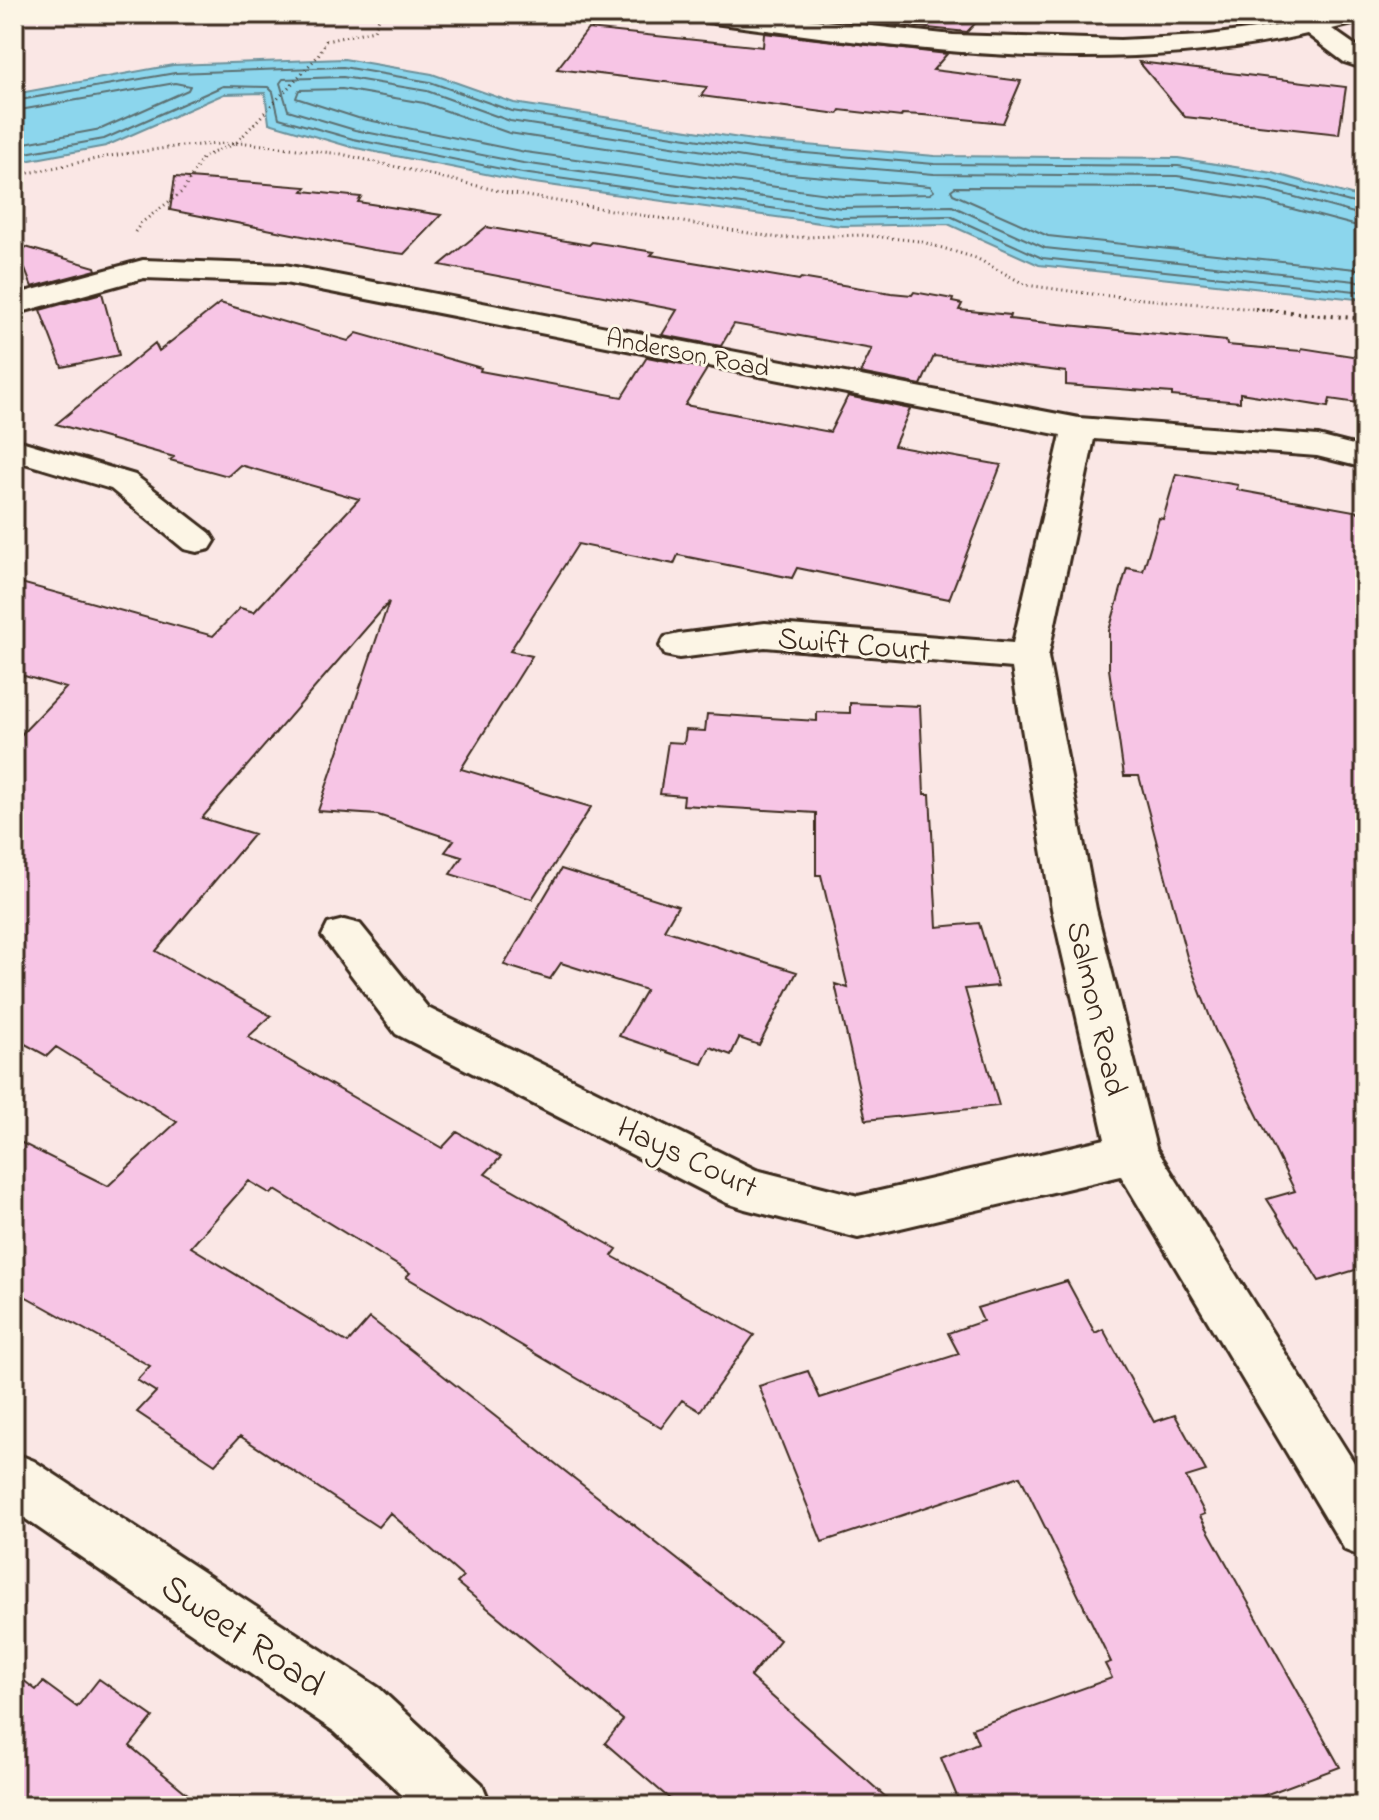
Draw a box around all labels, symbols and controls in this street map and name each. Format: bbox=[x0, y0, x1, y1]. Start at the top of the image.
street label: Anderson Road bbox=[602, 320, 773, 389]
street label: Swift Court bbox=[776, 616, 932, 677]
street label: Salmon Road bbox=[1052, 917, 1138, 1101]
street label: Hays Court bbox=[608, 1106, 765, 1212]
street label: Sweet Road bbox=[148, 1561, 335, 1713]

